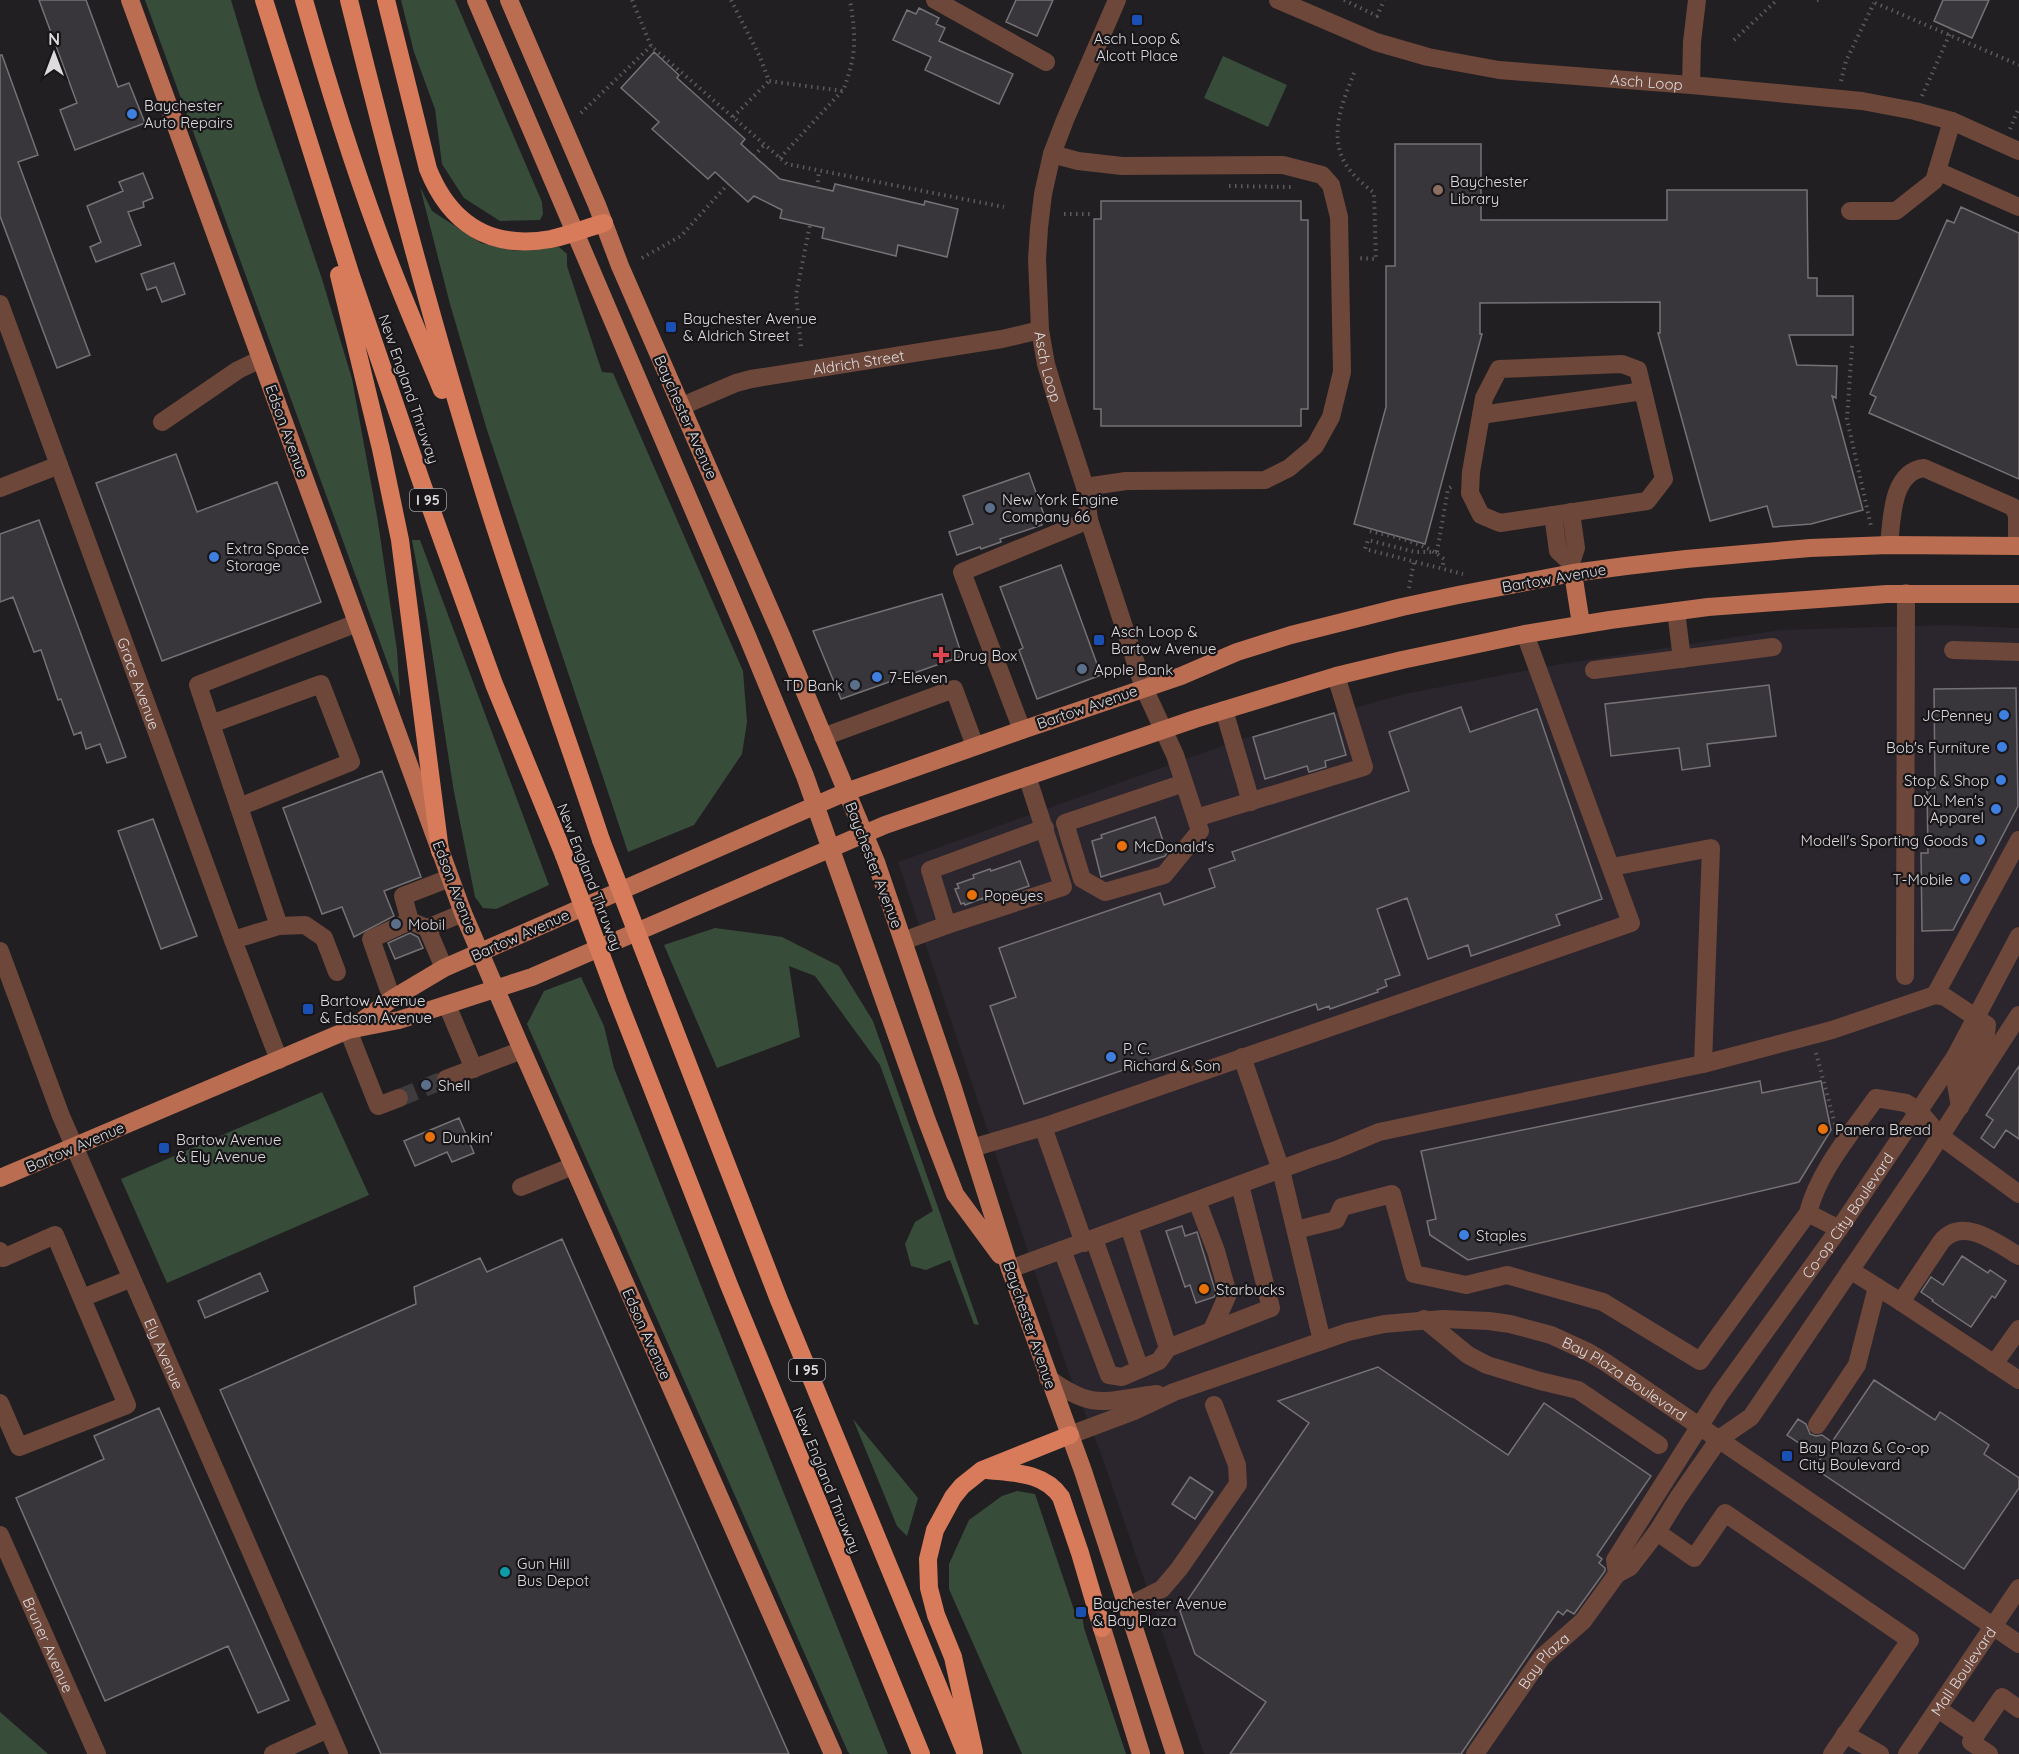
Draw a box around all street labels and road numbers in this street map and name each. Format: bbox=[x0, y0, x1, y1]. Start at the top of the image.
street label: Asch Loop bbox=[1610, 69, 1683, 94]
street label: New England Thruway bbox=[375, 312, 443, 466]
street label: Asch Loop bbox=[1031, 330, 1066, 404]
street label: Aldrich Street bbox=[811, 345, 906, 379]
street label: Baychester Avenue bbox=[650, 352, 722, 482]
street label: Edson Avenue bbox=[261, 382, 313, 480]
road number: I 95 bbox=[410, 489, 446, 511]
street label: Bartow Avenue bbox=[1500, 559, 1608, 597]
street label: Grace Avenue bbox=[113, 635, 165, 732]
street label: Bartow Avenue bbox=[1034, 681, 1140, 733]
street label: Baychester Avenue bbox=[841, 799, 907, 931]
street label: New England Thruway bbox=[553, 801, 627, 953]
street label: Edson Avenue bbox=[429, 838, 481, 936]
street label: Bartow Avenue bbox=[468, 905, 572, 965]
street label: Bartow Avenue bbox=[23, 1118, 127, 1176]
street label: Co-op City Boulevard bbox=[1797, 1149, 1897, 1282]
street label: Baychester Avenue bbox=[999, 1259, 1061, 1391]
street label: Edson Avenue bbox=[618, 1286, 676, 1382]
street label: Ely Avenue bbox=[141, 1315, 188, 1392]
street label: Bay Plaza Boulevard bbox=[1559, 1332, 1691, 1425]
road number: I 95 bbox=[789, 1359, 825, 1381]
street label: New England Thruway bbox=[789, 1404, 865, 1556]
street label: Bruner Avenue bbox=[19, 1594, 78, 1695]
street label: Mall Boulevard bbox=[1926, 1623, 2000, 1719]
street label: Bay Plaza bbox=[1513, 1628, 1573, 1692]

